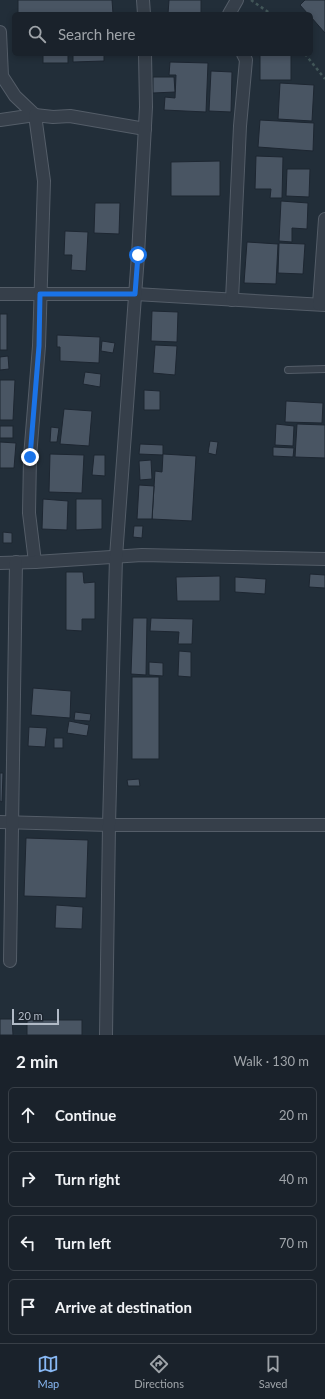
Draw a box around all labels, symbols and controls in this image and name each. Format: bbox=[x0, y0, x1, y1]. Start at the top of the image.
search box bbox=[12, 12, 313, 56]
icon: search bbox=[26, 23, 48, 45]
text: Search here bbox=[58, 25, 135, 43]
route start bbox=[129, 246, 147, 264]
route end bbox=[21, 448, 39, 466]
scale bar bbox=[12, 1007, 59, 1026]
text: 20 m bbox=[18, 1009, 43, 1022]
text: 2 min bbox=[16, 1051, 58, 1072]
text: Walk · 130 m bbox=[233, 1053, 309, 1069]
icon: ahead bbox=[17, 1104, 39, 1126]
text: Continue bbox=[55, 1106, 116, 1124]
text: 20 m bbox=[279, 1107, 308, 1123]
icon: right bbox=[17, 1168, 39, 1190]
text: Turn right bbox=[55, 1170, 120, 1188]
text: 40 m bbox=[279, 1171, 308, 1187]
icon: left bbox=[17, 1232, 39, 1254]
text: Turn left bbox=[55, 1234, 111, 1252]
text: 70 m bbox=[279, 1235, 308, 1251]
icon: arrive bbox=[17, 1296, 39, 1318]
text: Arrive at destination bbox=[55, 1298, 192, 1316]
tab: Map bbox=[37, 1353, 59, 1390]
tab: Directions bbox=[134, 1353, 184, 1390]
tab: Saved bbox=[259, 1353, 288, 1390]

